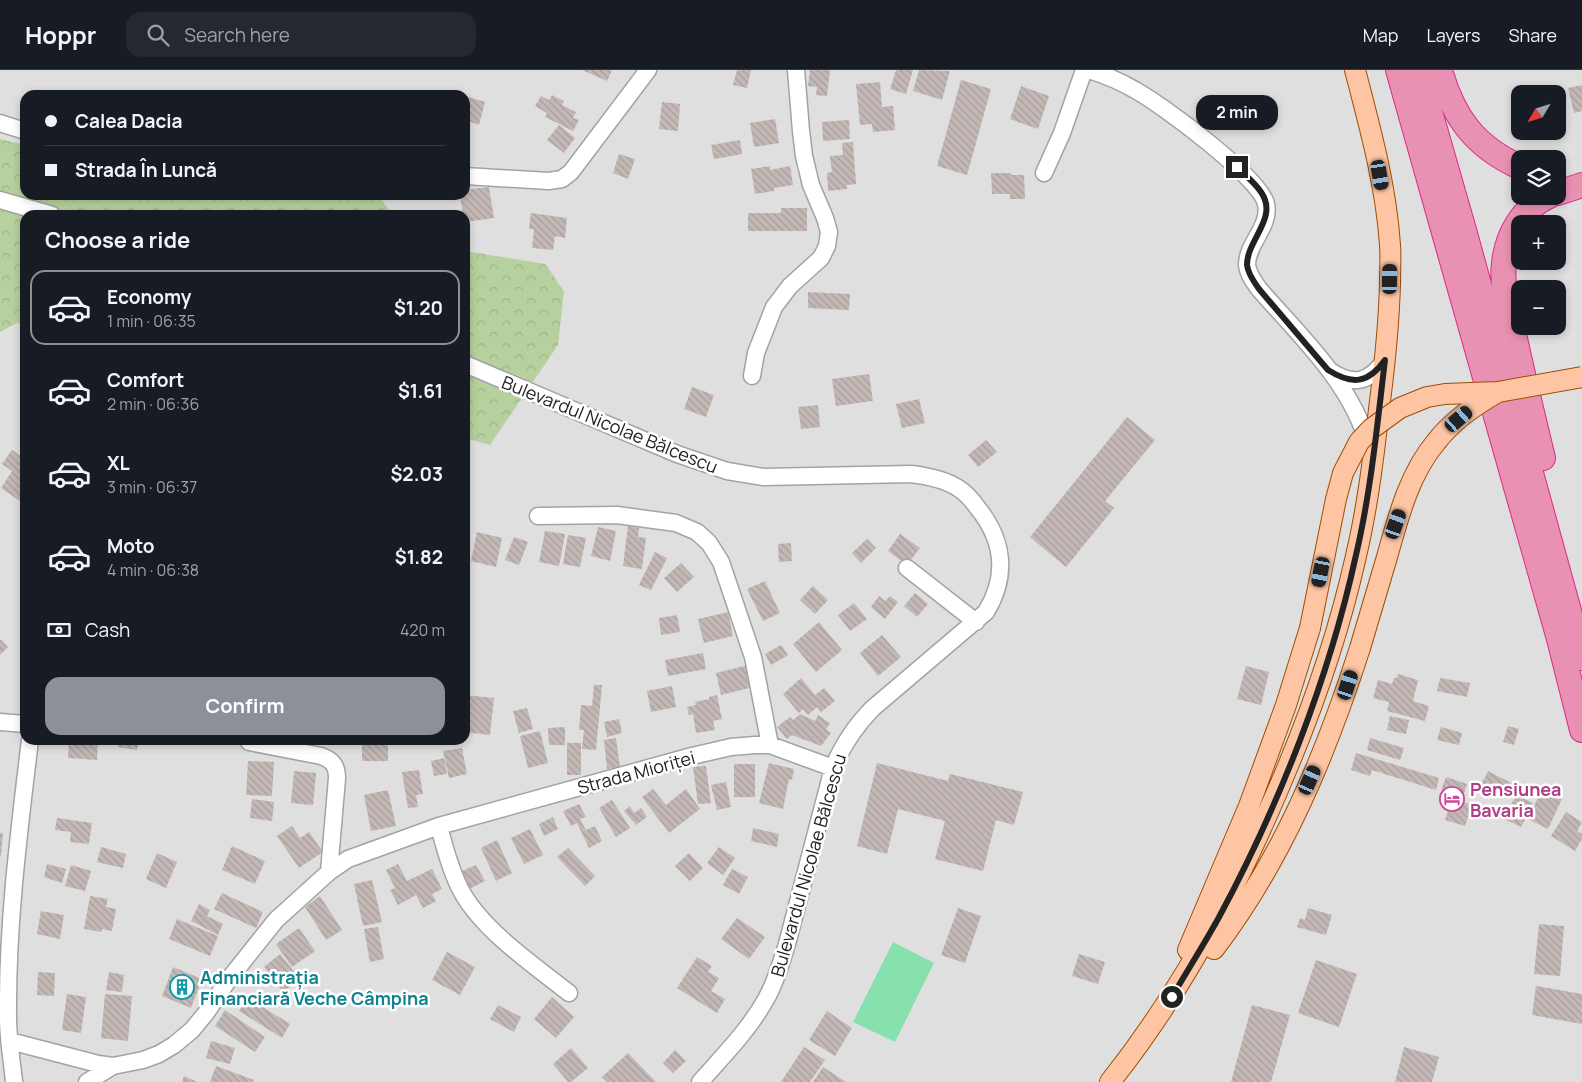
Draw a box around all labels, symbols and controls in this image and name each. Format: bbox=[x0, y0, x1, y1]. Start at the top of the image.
search box bbox=[126, 12, 476, 57]
text: Hoppr bbox=[25, 18, 96, 51]
icon: search bbox=[144, 21, 172, 49]
text: Search here bbox=[184, 22, 290, 48]
text: Map bbox=[1363, 23, 1398, 47]
text: Layers bbox=[1426, 23, 1480, 47]
text: Share bbox=[1508, 23, 1557, 47]
north arrow bbox=[1511, 85, 1566, 140]
map controls bbox=[1511, 85, 1566, 335]
callout: 2 min bbox=[1196, 94, 1278, 129]
text: 2 min bbox=[1216, 101, 1258, 123]
text: Calea Dacia bbox=[75, 108, 182, 134]
button: layers bbox=[1511, 150, 1566, 205]
route end bbox=[1226, 156, 1248, 178]
text: Strada În Luncă bbox=[75, 157, 217, 183]
car bbox=[1370, 159, 1389, 191]
button: + bbox=[1511, 215, 1566, 270]
text: Choose a ride bbox=[45, 225, 190, 255]
car bbox=[1382, 264, 1397, 294]
button: − bbox=[1511, 280, 1566, 335]
text: Economy bbox=[107, 284, 191, 310]
icon: car bbox=[47, 285, 92, 330]
text: $1.20 bbox=[394, 295, 443, 321]
text: 1 min · 06:35 bbox=[107, 310, 196, 332]
text: Comfort bbox=[107, 367, 184, 393]
icon: car bbox=[47, 368, 92, 413]
street label: Bulevardul Nicolae Bălcescu bbox=[498, 370, 722, 478]
text: $1.61 bbox=[398, 378, 443, 404]
text: 2 min · 06:36 bbox=[107, 393, 199, 415]
car bbox=[1442, 403, 1475, 435]
text: XL bbox=[107, 450, 130, 476]
icon: car bbox=[47, 451, 92, 496]
text: $2.03 bbox=[390, 461, 443, 487]
text: 3 min · 06:37 bbox=[107, 476, 197, 498]
car bbox=[1384, 507, 1407, 541]
text: Moto bbox=[107, 533, 154, 559]
icon: car bbox=[47, 534, 92, 579]
text: $1.82 bbox=[395, 544, 443, 570]
car bbox=[1310, 556, 1331, 588]
text: 4 min · 06:38 bbox=[107, 559, 199, 581]
icon: cash bbox=[45, 616, 73, 644]
text: Cash bbox=[85, 617, 130, 643]
text: 420 m bbox=[400, 619, 445, 641]
car bbox=[1336, 668, 1359, 702]
button: Confirm bbox=[45, 677, 445, 735]
street label: Strada Mioriței bbox=[574, 745, 698, 799]
street label: Bulevardul Nicolae Bălcescu bbox=[765, 751, 851, 979]
car bbox=[1297, 763, 1322, 797]
place label: Pensiunea Bavaria bbox=[1470, 777, 1561, 822]
hotel icon: Pensiunea Bavaria bbox=[1439, 786, 1465, 812]
place label: Administrația Financiară Veche Câmpina bbox=[200, 965, 429, 1010]
building icon: Administrația Financiară Veche Câmpina bbox=[169, 974, 195, 1000]
route start bbox=[1161, 986, 1183, 1008]

